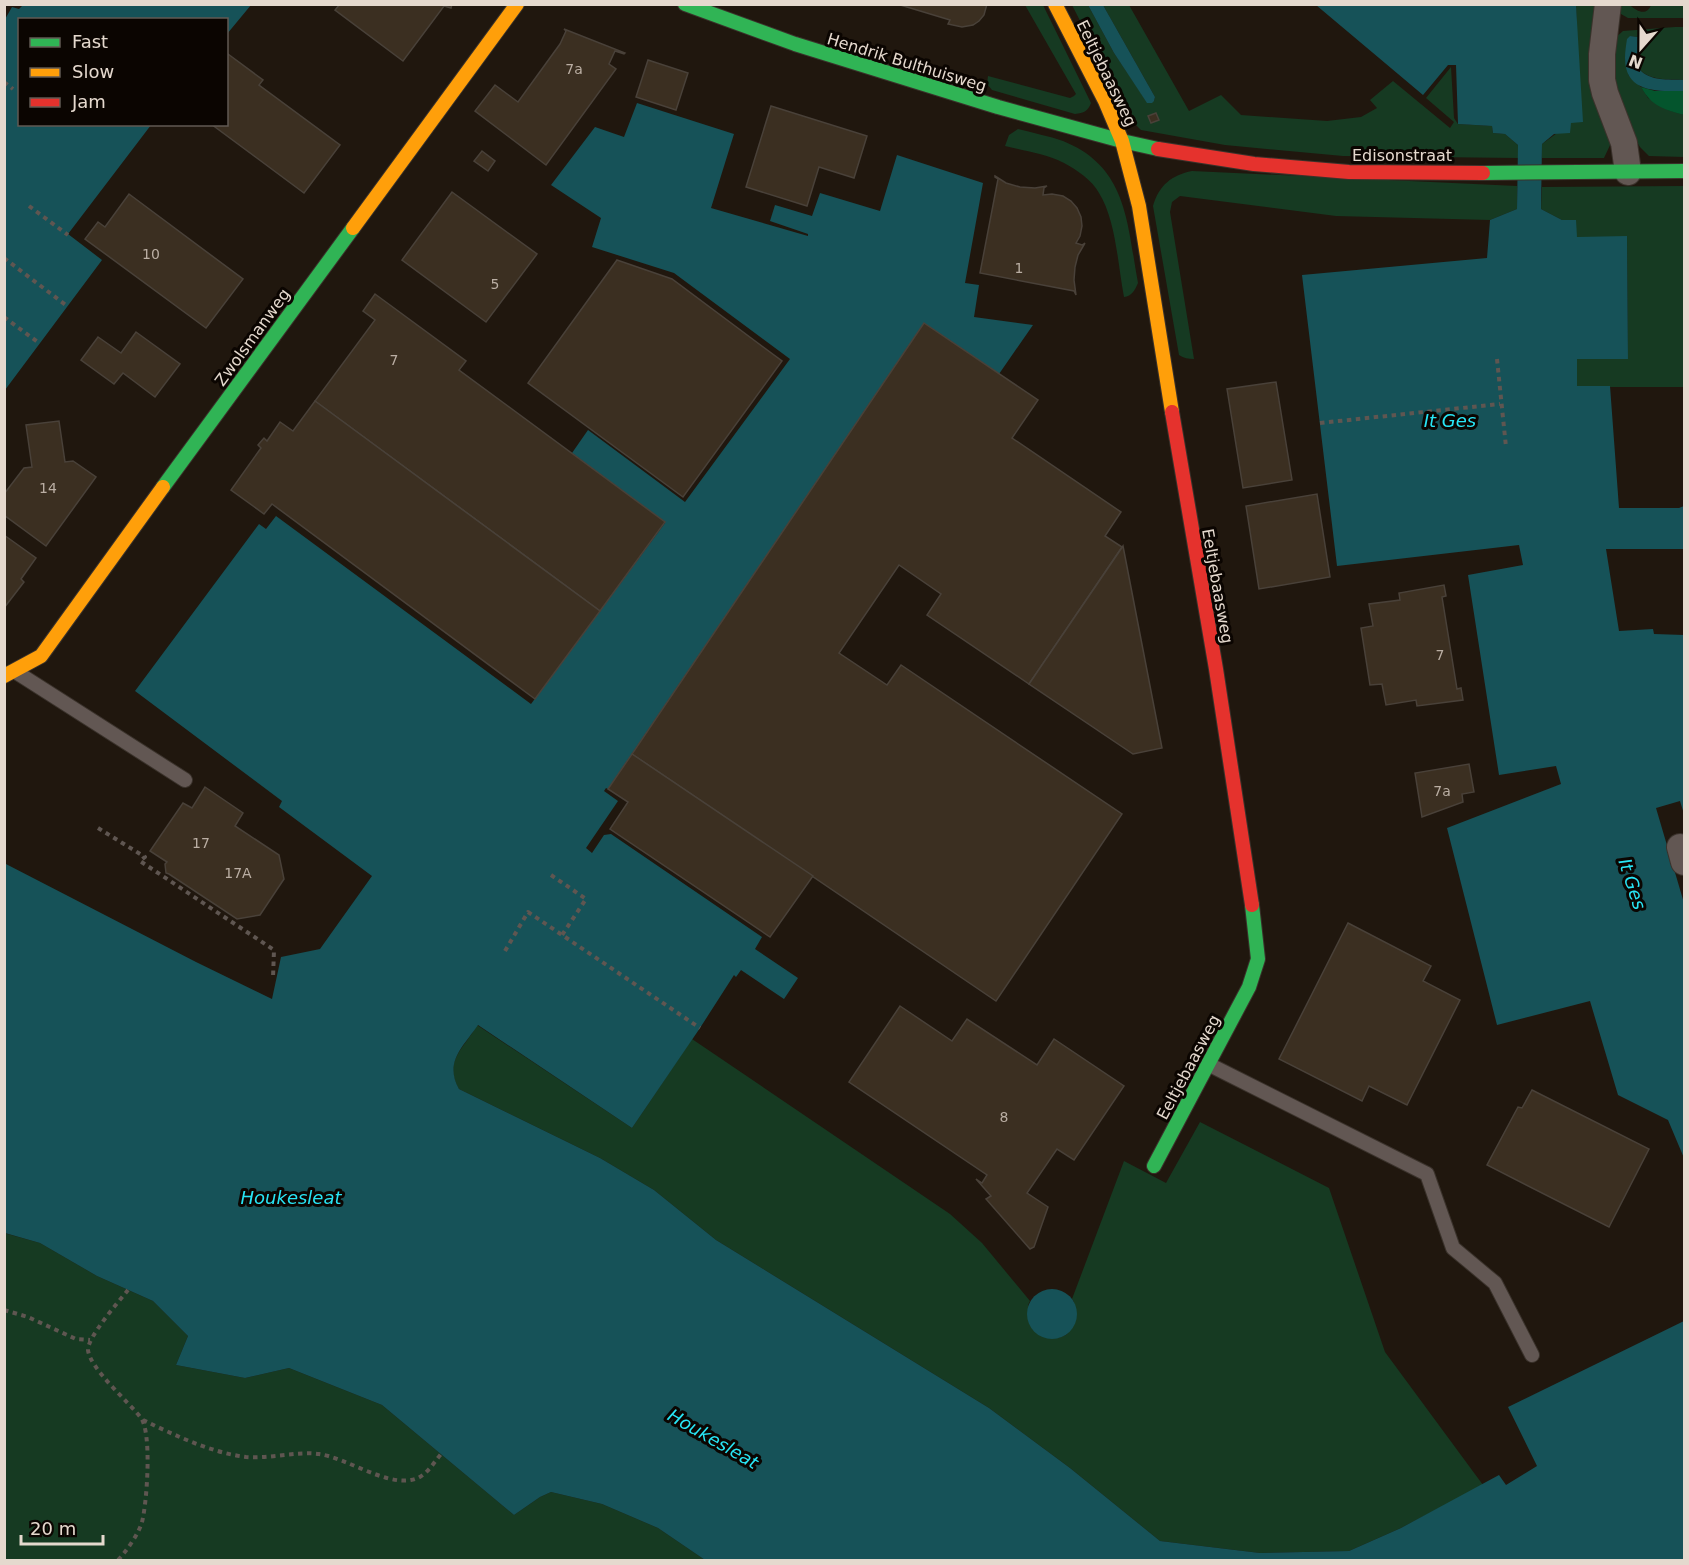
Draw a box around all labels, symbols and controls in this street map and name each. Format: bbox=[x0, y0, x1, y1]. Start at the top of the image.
street label: Eeltjebaasweg bbox=[1073, 17, 1141, 130]
legend bbox=[18, 18, 228, 126]
north arrow bbox=[1611, 18, 1671, 78]
street label: Hendrik Bulthuisweg bbox=[825, 29, 989, 96]
text: Fast bbox=[72, 31, 108, 52]
text: N bbox=[1626, 50, 1645, 73]
text: Slow bbox=[72, 61, 114, 82]
house number: 7a bbox=[565, 61, 583, 77]
text: Jam bbox=[71, 91, 106, 112]
street label: Edisonstraat bbox=[1352, 146, 1452, 165]
house number: 10 bbox=[142, 246, 160, 262]
house number: 1 bbox=[1015, 260, 1023, 276]
house number: 5 bbox=[491, 276, 499, 292]
street label: Zwolsmanweg bbox=[211, 285, 294, 389]
house number: 7 bbox=[390, 352, 398, 368]
water label: It Ges bbox=[1424, 410, 1476, 431]
house number: 14 bbox=[39, 480, 57, 496]
street label: Eeltjebaasweg bbox=[1198, 527, 1237, 645]
house number: 7 bbox=[1436, 647, 1444, 663]
house number: 7a bbox=[1433, 783, 1451, 799]
house number: 17 bbox=[192, 835, 210, 851]
water label: It Ges bbox=[1614, 856, 1651, 912]
house number: 17A bbox=[224, 865, 252, 881]
street label: Eeltjebaasweg bbox=[1153, 1011, 1224, 1123]
house number: 8 bbox=[1000, 1109, 1008, 1125]
water label: Houkesleat bbox=[241, 1187, 342, 1208]
water label: Houkesleat bbox=[664, 1404, 763, 1473]
scale bar bbox=[21, 1508, 104, 1546]
text: 20 m bbox=[30, 1518, 76, 1539]

